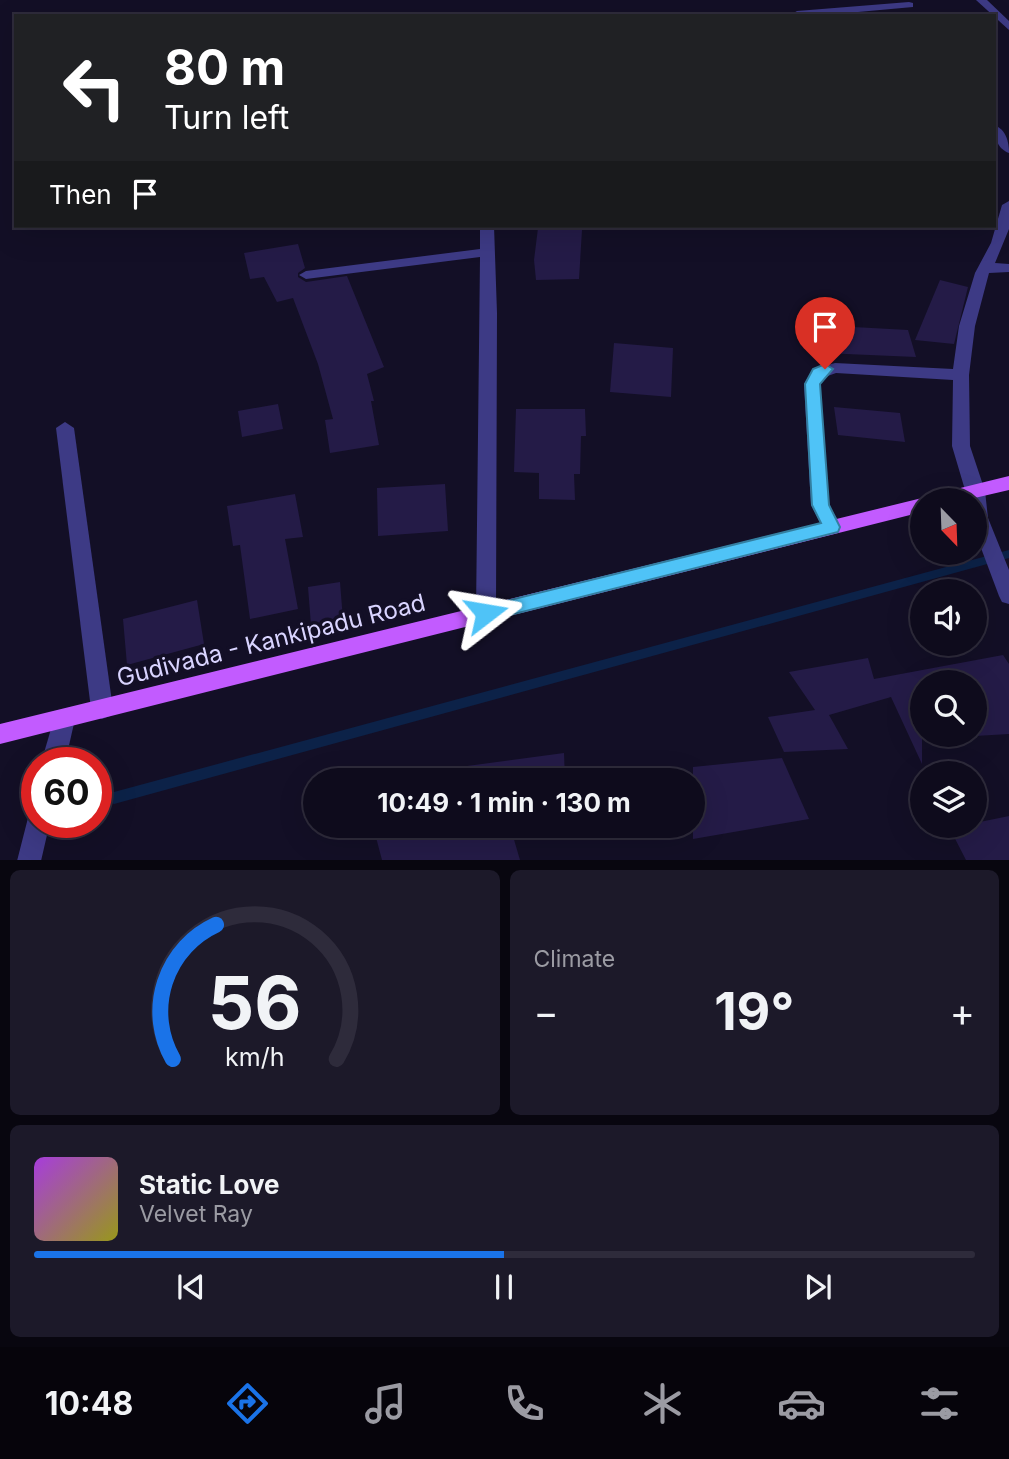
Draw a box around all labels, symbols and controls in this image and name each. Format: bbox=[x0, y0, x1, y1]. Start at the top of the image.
text: 80 m bbox=[164, 38, 285, 97]
icon: left bbox=[49, 42, 140, 133]
text: Turn left bbox=[164, 98, 289, 137]
icon: arrive bbox=[126, 175, 164, 213]
text: Then bbox=[49, 179, 112, 210]
pin bbox=[795, 297, 855, 369]
icon: arrive bbox=[806, 308, 844, 346]
north arrow bbox=[910, 488, 987, 565]
map controls bbox=[910, 488, 987, 838]
position arrow bbox=[449, 576, 523, 650]
button: sound bbox=[910, 579, 987, 656]
street label: Gudivada - Kankipadu Road bbox=[114, 588, 428, 692]
button: search bbox=[910, 670, 987, 747]
speed limit sign: 60 bbox=[21, 747, 112, 838]
button: layers bbox=[910, 761, 987, 838]
text: 10:49 · 1 min · 130 m bbox=[377, 787, 631, 818]
text: Climate bbox=[534, 945, 615, 973]
text: 56 bbox=[208, 958, 302, 1047]
text: 19° bbox=[714, 980, 794, 1043]
text: − bbox=[534, 989, 559, 1035]
text: + bbox=[950, 989, 975, 1035]
text: km/h bbox=[225, 1041, 284, 1071]
text: Static Love bbox=[139, 1169, 280, 1200]
text: Velvet Ray bbox=[139, 1200, 253, 1228]
icon: previous bbox=[172, 1268, 210, 1306]
icon: pause bbox=[485, 1268, 523, 1306]
icon: next bbox=[799, 1268, 837, 1306]
icon: directions bbox=[223, 1379, 272, 1428]
icon: music bbox=[361, 1379, 410, 1428]
icon: phone bbox=[500, 1379, 549, 1428]
icon: climate bbox=[638, 1379, 687, 1428]
icon: car bbox=[777, 1379, 826, 1428]
icon: filters bbox=[915, 1379, 964, 1428]
text: 10:48 bbox=[45, 1384, 133, 1423]

